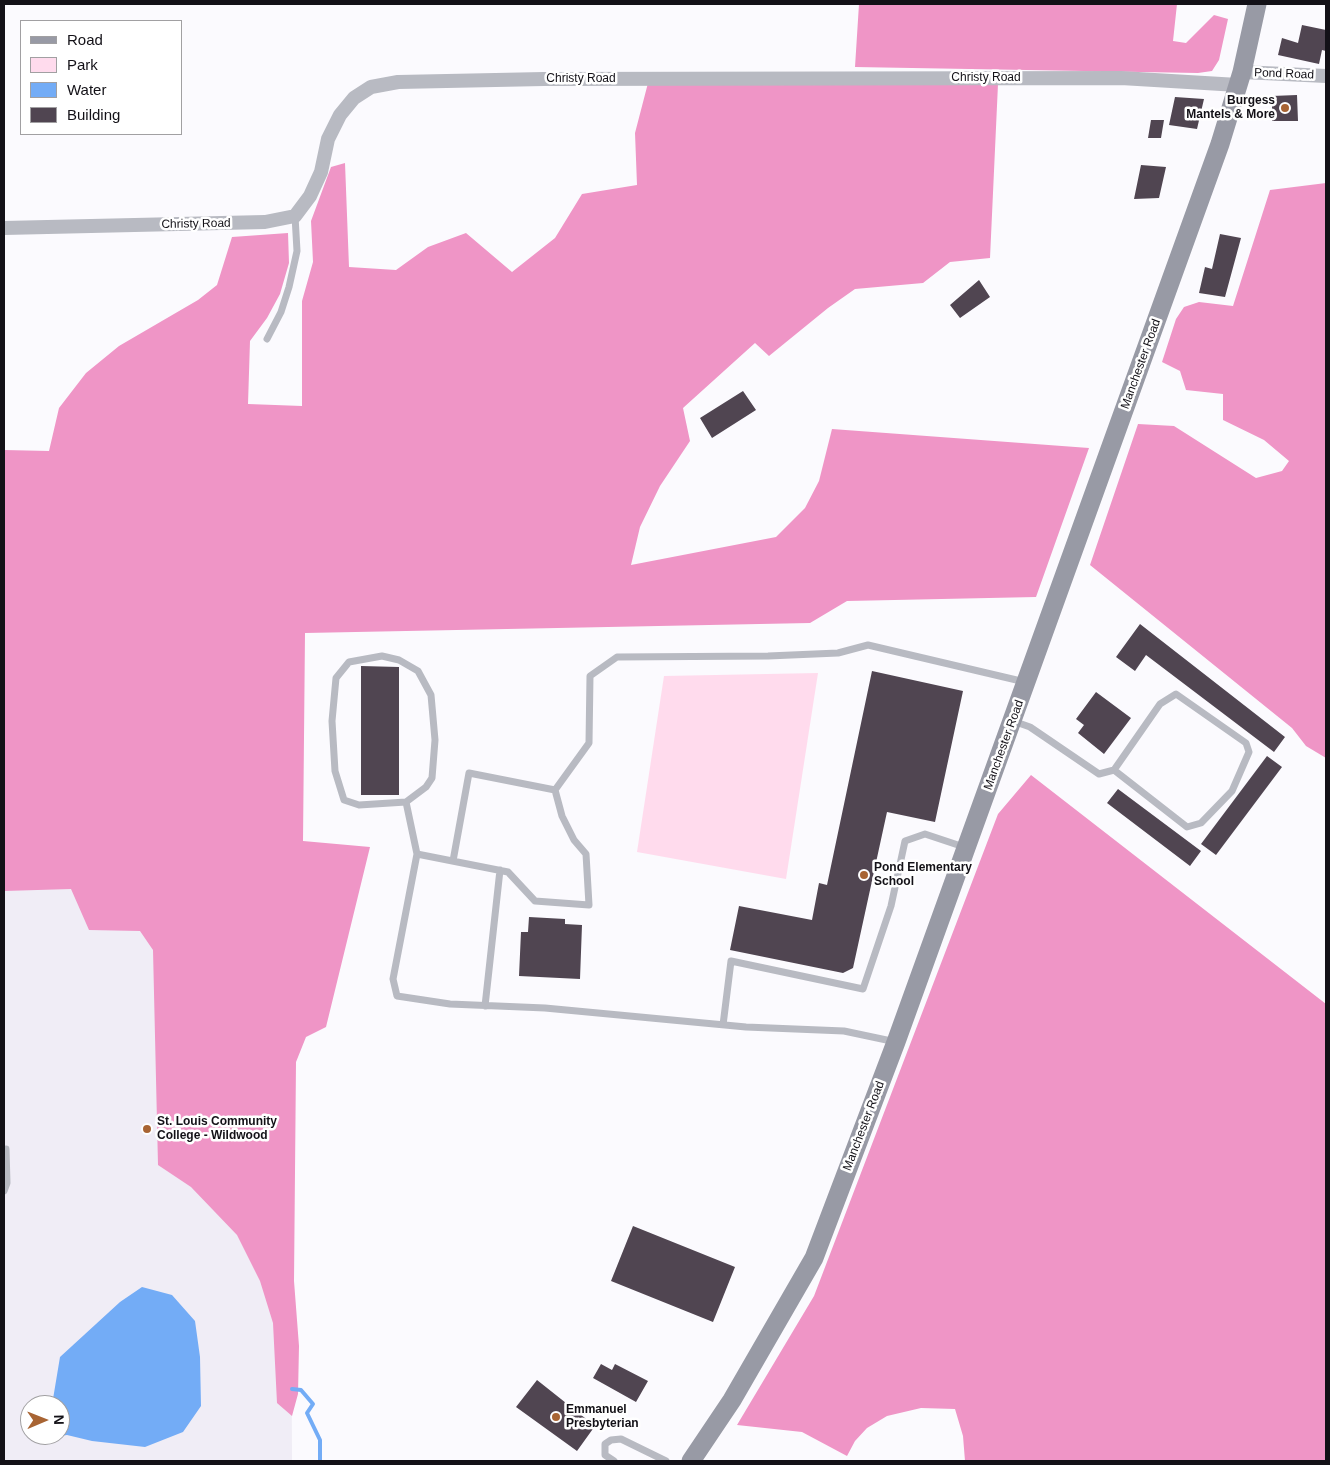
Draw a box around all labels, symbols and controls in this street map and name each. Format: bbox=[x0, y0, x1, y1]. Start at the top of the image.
legend bbox=[20, 20, 182, 135]
text: Road bbox=[67, 31, 103, 48]
text: Park bbox=[67, 56, 98, 73]
street label: Pond Road bbox=[1254, 66, 1314, 82]
street label: Christy Road bbox=[951, 71, 1021, 85]
street label: Christy Road bbox=[546, 72, 616, 86]
text: Water bbox=[67, 81, 106, 98]
place label: Burgess Mantels & More bbox=[1186, 94, 1275, 122]
marker: Burgess Mantels & More bbox=[1279, 102, 1291, 114]
text: Building bbox=[67, 106, 120, 123]
street label: Christy Road bbox=[161, 216, 231, 232]
street label: Manchester Road bbox=[1118, 317, 1164, 411]
street label: Manchester Road bbox=[981, 698, 1027, 792]
place label: Pond Elementary School bbox=[874, 861, 972, 889]
marker: Pond Elementary School bbox=[858, 869, 870, 881]
street label: Manchester Road bbox=[840, 1079, 888, 1173]
place label: St. Louis Community College - Wildwood bbox=[157, 1115, 277, 1143]
marker: St. Louis Community College - Wildwood bbox=[141, 1123, 153, 1135]
north arrow bbox=[20, 1395, 70, 1445]
place label: Emmanuel Presbyterian bbox=[566, 1403, 639, 1431]
marker: Emmanuel Presbyterian bbox=[550, 1411, 562, 1423]
text: N bbox=[51, 1415, 67, 1425]

